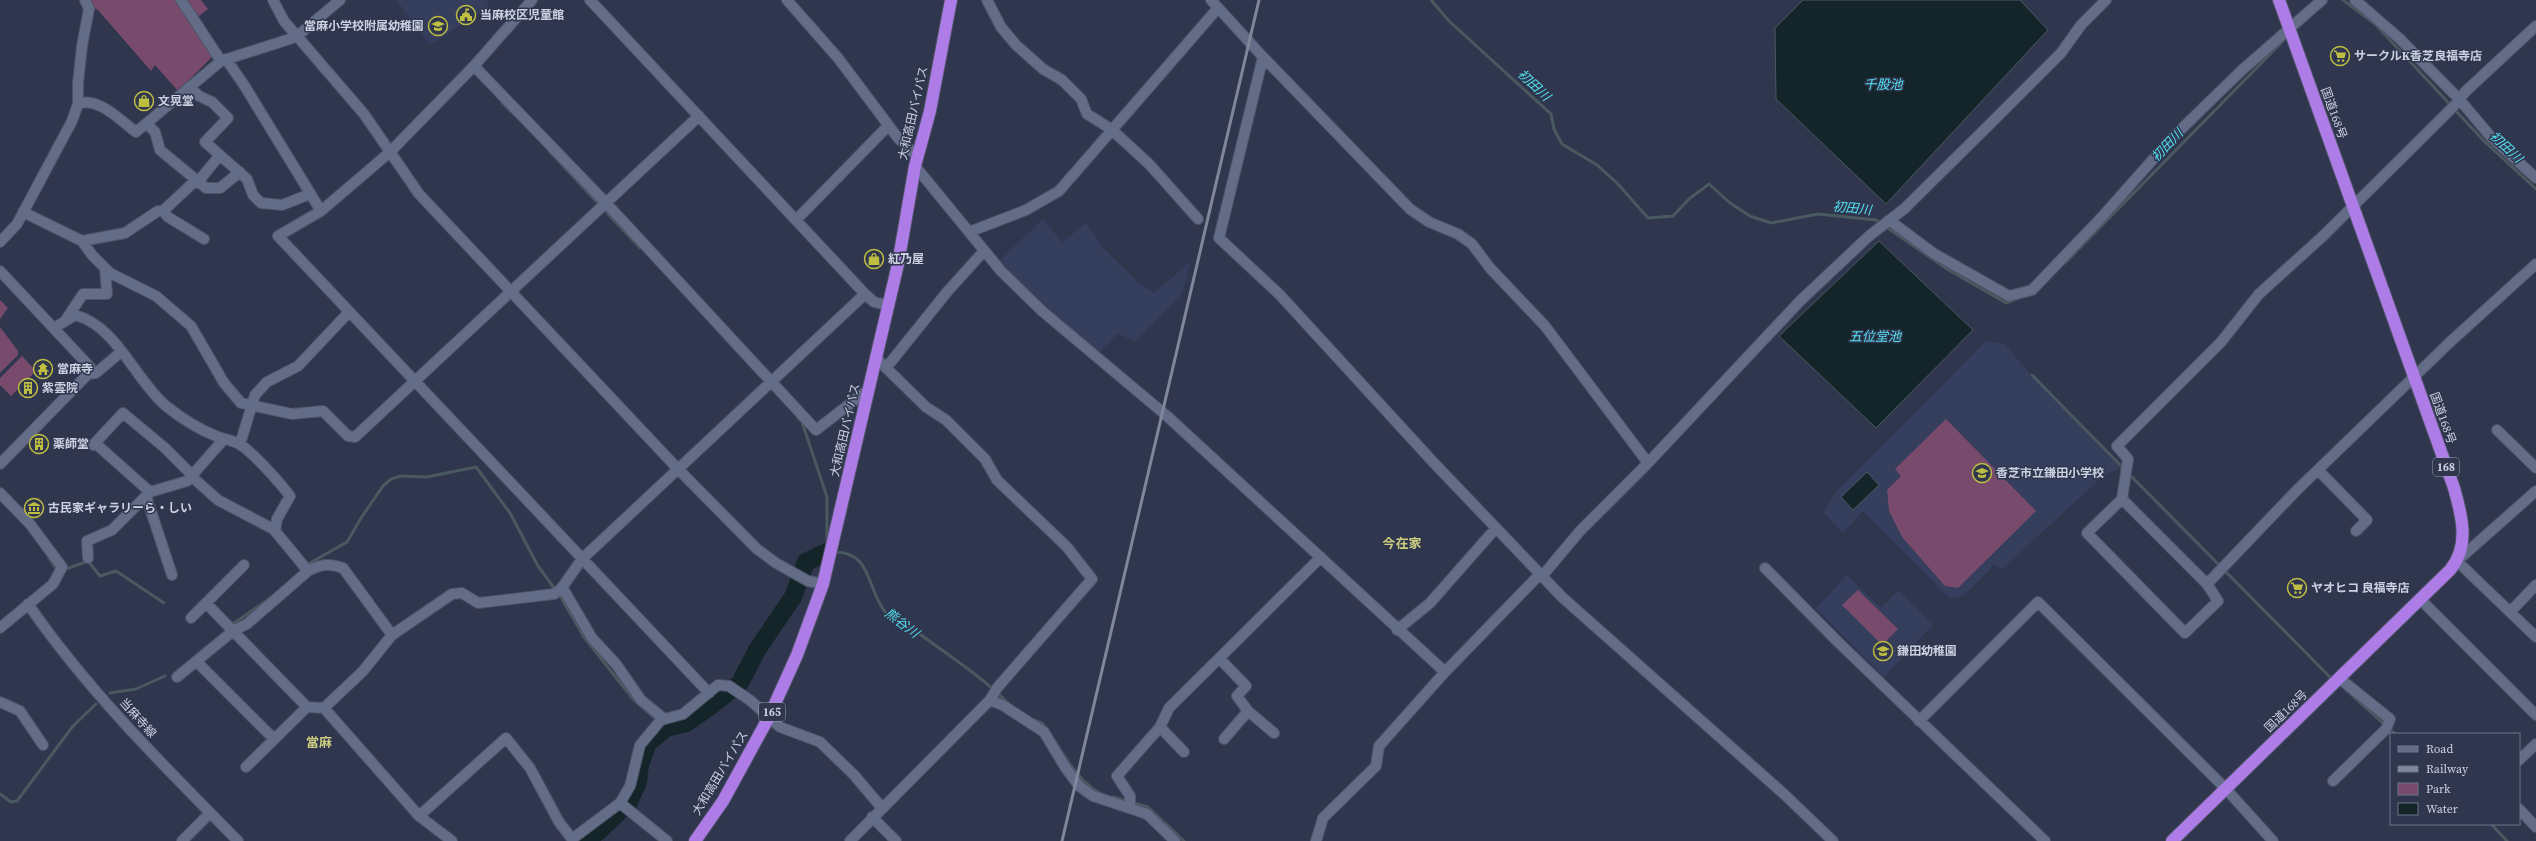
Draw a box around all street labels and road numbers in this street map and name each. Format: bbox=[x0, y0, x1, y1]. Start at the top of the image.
street label: 大和高田バイパス bbox=[894, 65, 932, 161]
street label: 国道168号 bbox=[2317, 85, 2351, 141]
street label: 大和高田バイパス bbox=[826, 382, 864, 478]
street label: 国道168号 bbox=[2426, 390, 2460, 446]
road number: 168 bbox=[2433, 458, 2459, 476]
street label: 国道168号 bbox=[2261, 686, 2311, 736]
street label: 当麻寺線 bbox=[116, 695, 160, 741]
road number: 165 bbox=[759, 703, 785, 721]
street label: 大和高田バイパス bbox=[688, 728, 752, 818]

